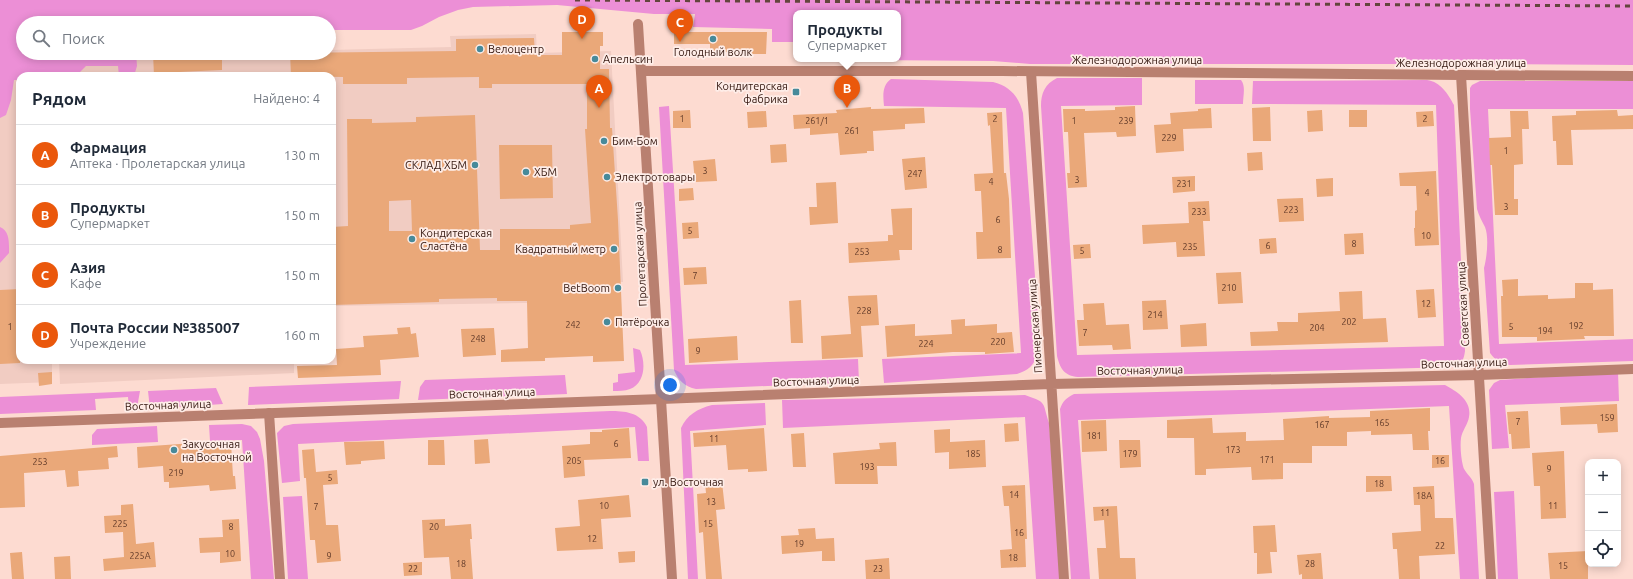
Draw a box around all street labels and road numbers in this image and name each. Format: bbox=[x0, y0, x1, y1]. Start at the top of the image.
street label: Железнодорожная улица bbox=[1072, 54, 1202, 66]
street label: Железнодорожная улица bbox=[1396, 57, 1526, 69]
street label: Пролетарская улица bbox=[631, 201, 649, 307]
street label: Советская улица bbox=[1455, 261, 1471, 347]
street label: Пионерская улица bbox=[1026, 278, 1044, 374]
street label: Восточная улица bbox=[1421, 355, 1507, 371]
street label: Восточная улица bbox=[1097, 363, 1183, 377]
street label: Восточная улица bbox=[773, 373, 859, 389]
street label: Восточная улица bbox=[449, 385, 535, 401]
street label: Восточная улица bbox=[125, 397, 211, 413]

